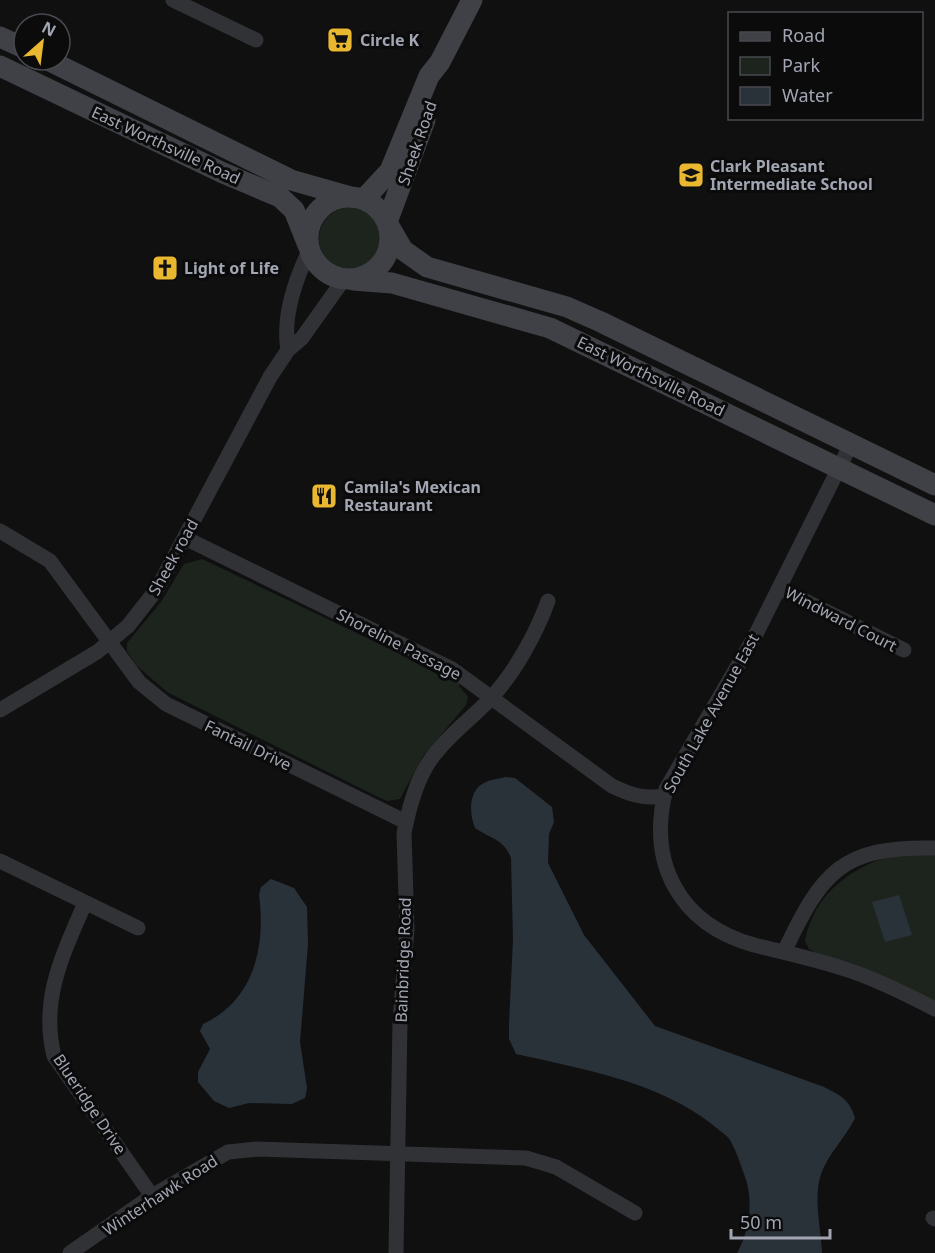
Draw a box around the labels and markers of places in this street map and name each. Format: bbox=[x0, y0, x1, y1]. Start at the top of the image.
supermarket icon: Circle K bbox=[325, 25, 355, 55]
place label: Circle K bbox=[360, 29, 420, 51]
place label: Clark Pleasant Intermediate School bbox=[710, 155, 873, 195]
school or university icon: Clark Pleasant Intermediate School bbox=[676, 160, 706, 190]
church icon: Light of Life bbox=[150, 253, 180, 283]
place label: Light of Life bbox=[184, 257, 279, 279]
place label: Camila's Mexican Restaurant bbox=[344, 476, 481, 516]
restaurant icon: Camila's Mexican Restaurant bbox=[309, 481, 339, 511]

